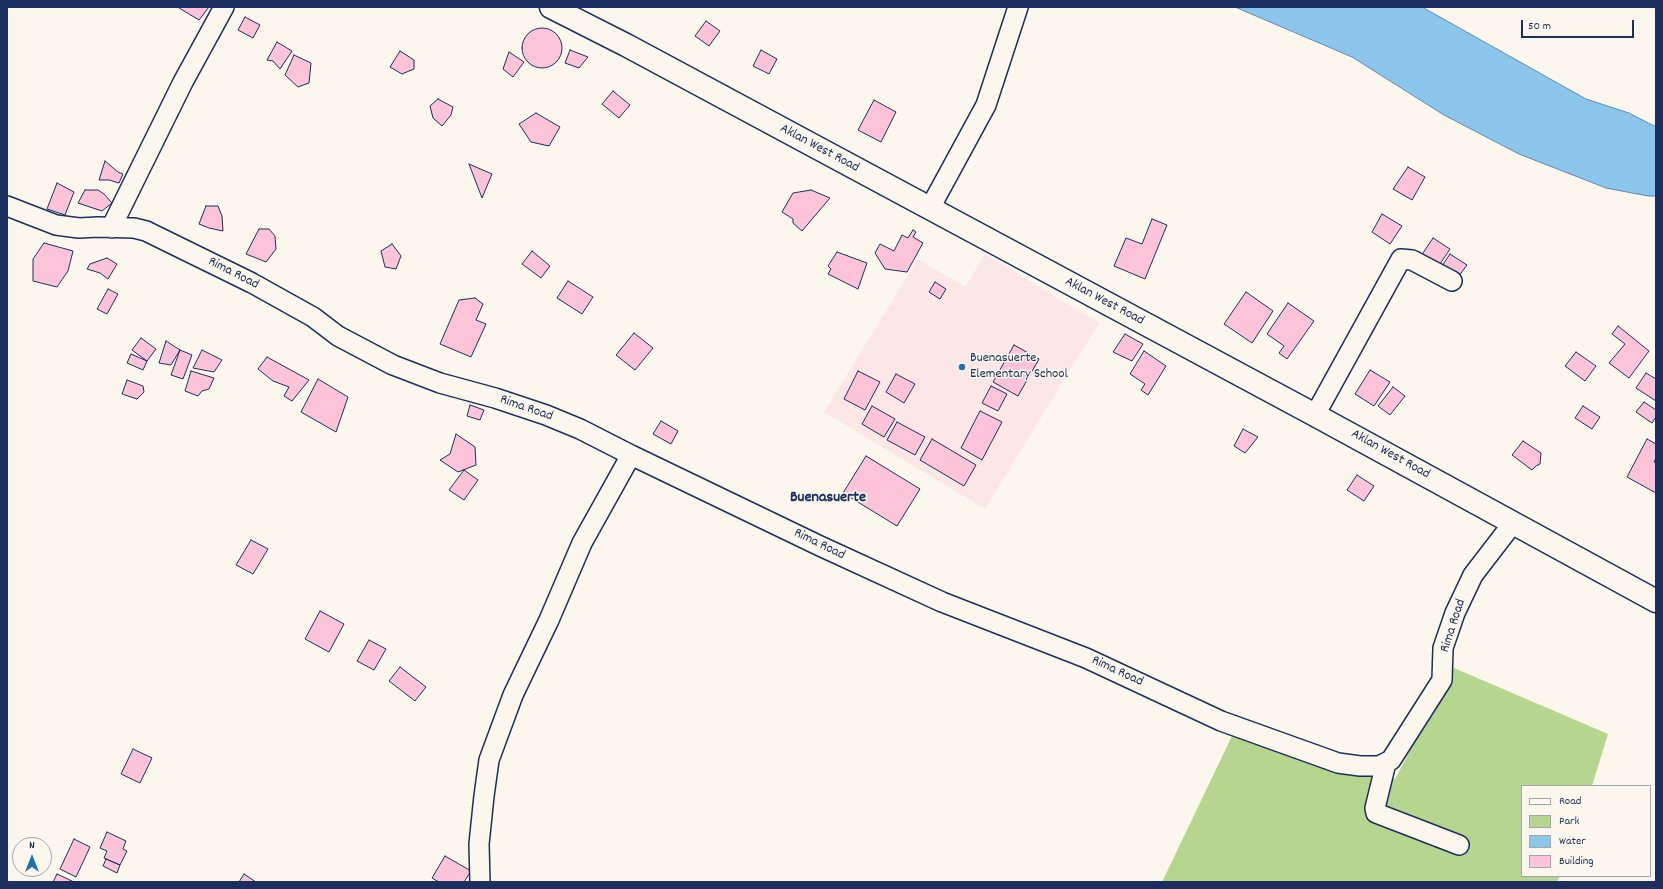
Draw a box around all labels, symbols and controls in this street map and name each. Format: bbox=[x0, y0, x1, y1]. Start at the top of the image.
scale bar bbox=[1523, 12, 1636, 38]
text: 50 m bbox=[1528, 18, 1551, 35]
street label: Aklan West Road bbox=[776, 121, 862, 177]
street label: Rima Road bbox=[205, 254, 261, 294]
street label: Aklan West Road bbox=[1061, 274, 1147, 330]
place label: Buenasuerte Elementary School bbox=[970, 351, 1068, 384]
marker: Buenasuerte Elementary School bbox=[957, 362, 967, 372]
street label: Rima Road bbox=[497, 392, 555, 426]
street label: Aklan West Road bbox=[1348, 426, 1432, 484]
district label: Buenasuerte bbox=[790, 489, 866, 509]
street label: Rima Road bbox=[791, 525, 847, 565]
street label: Rima Road bbox=[1438, 597, 1470, 655]
street label: Rima Road bbox=[1089, 653, 1145, 691]
legend bbox=[1521, 785, 1651, 877]
text: Road bbox=[1559, 793, 1581, 810]
text: Park bbox=[1559, 813, 1579, 830]
text: Water bbox=[1559, 833, 1586, 850]
north arrow bbox=[12, 837, 52, 877]
text: N bbox=[29, 838, 35, 854]
text: Building bbox=[1559, 853, 1594, 870]

